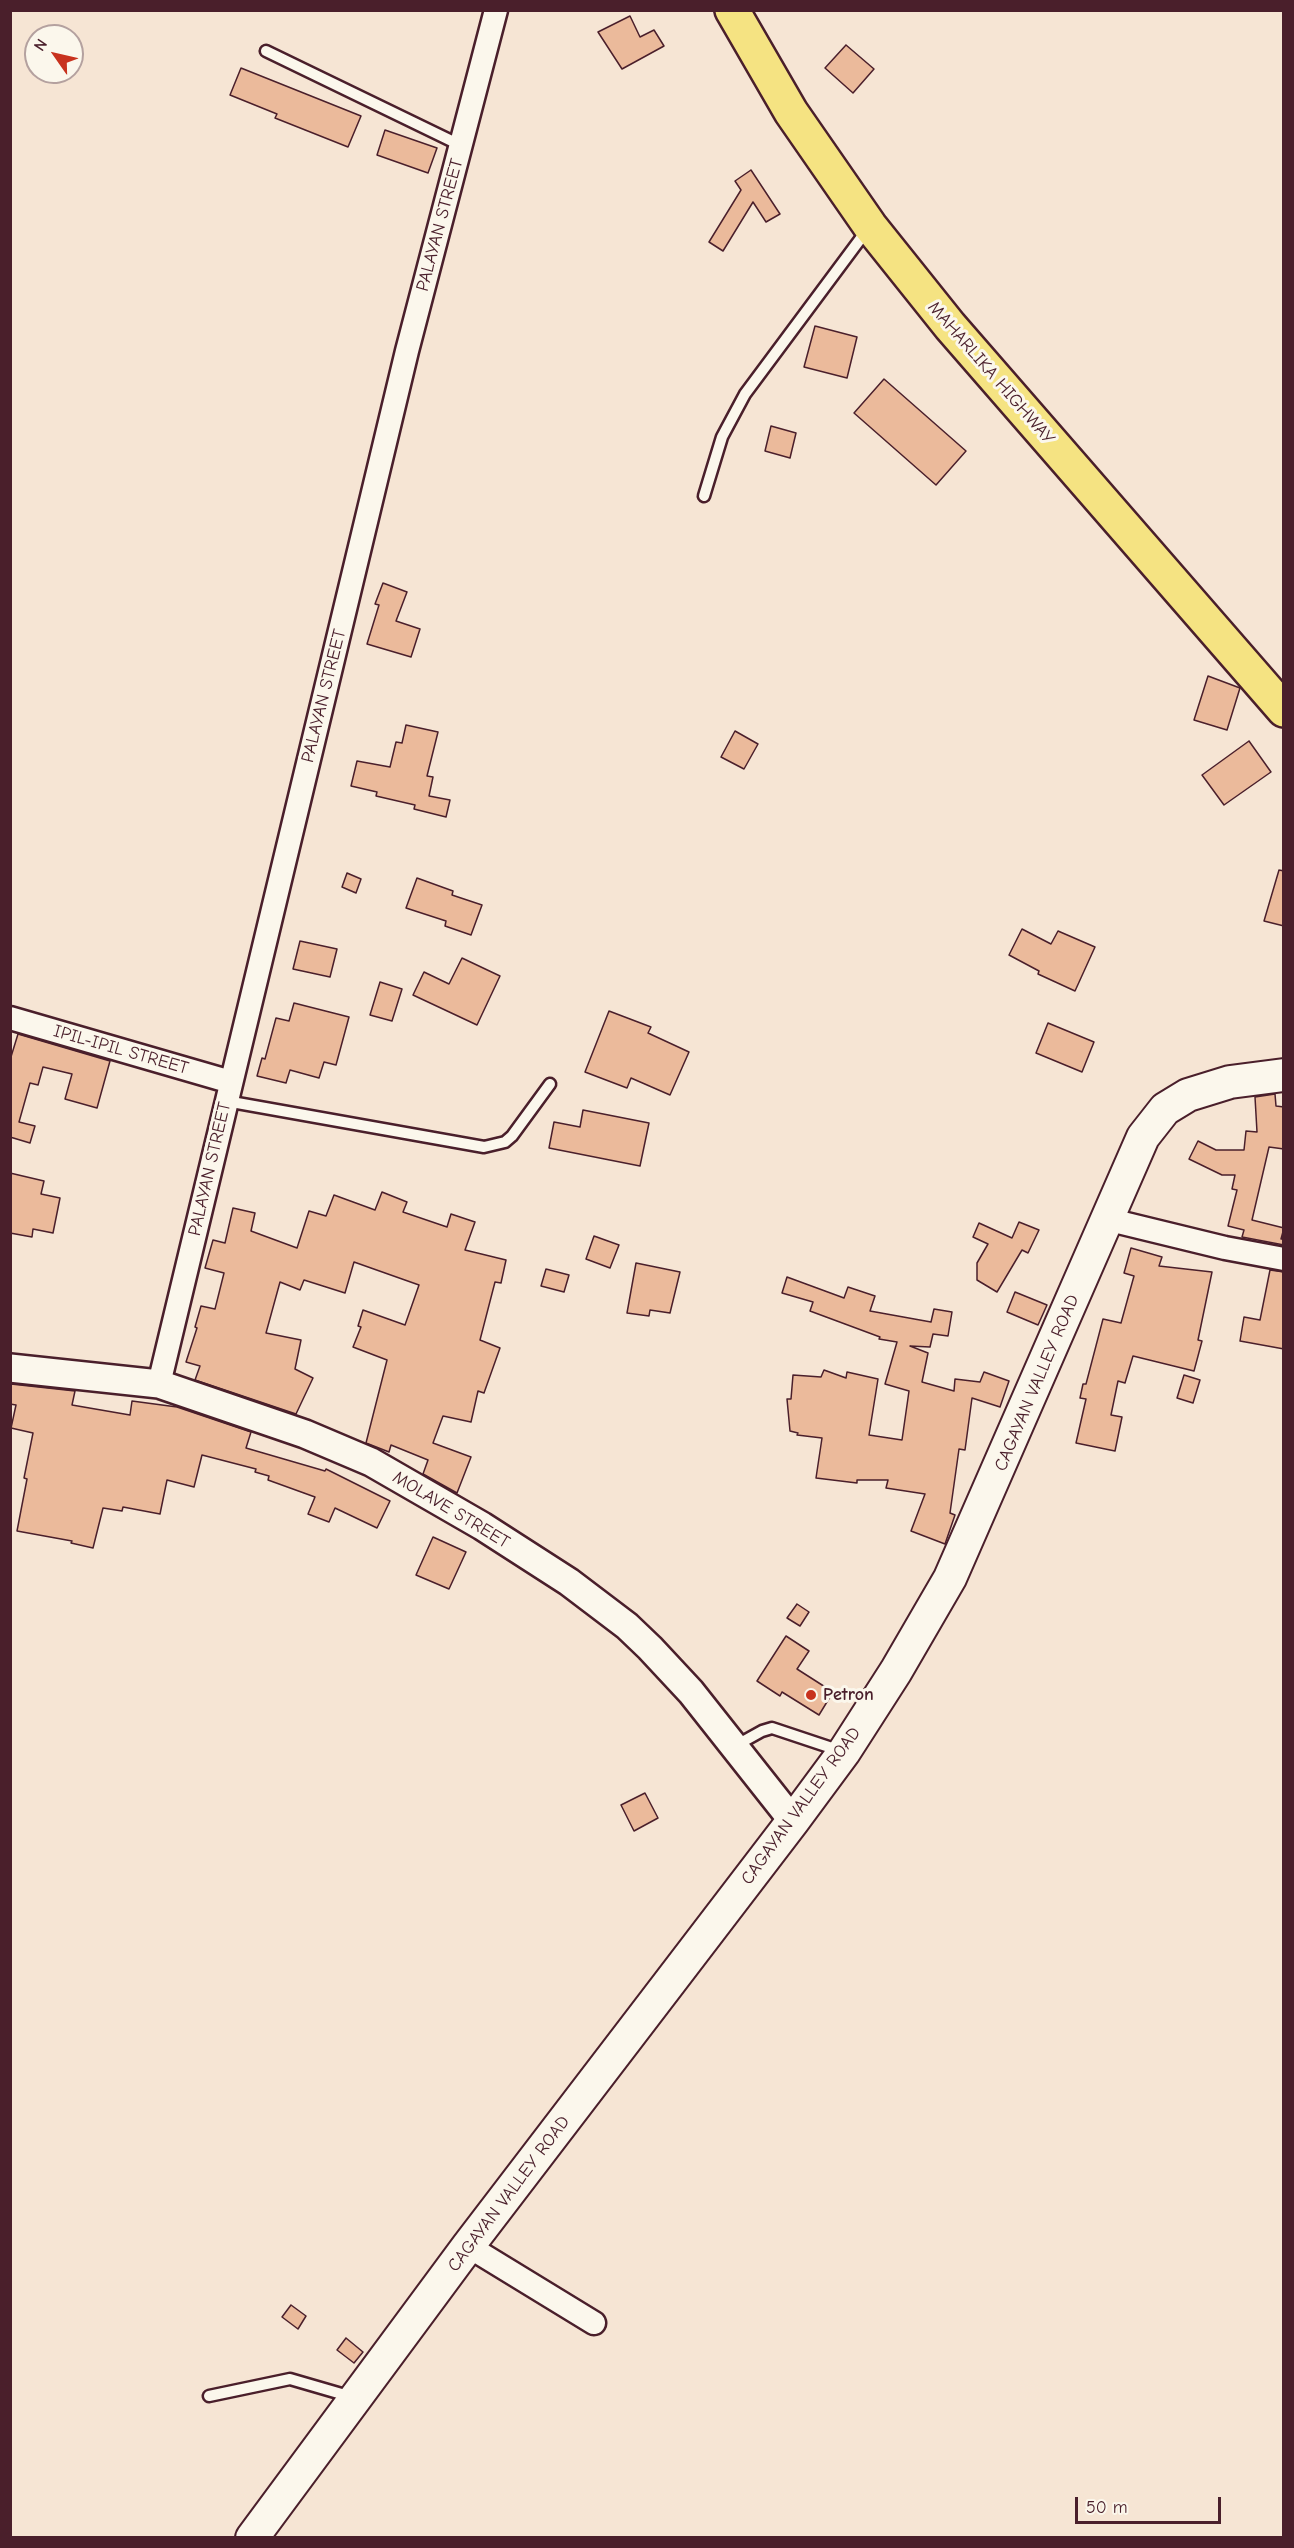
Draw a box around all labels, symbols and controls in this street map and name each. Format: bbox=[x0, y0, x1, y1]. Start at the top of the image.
north arrow bbox=[24, 24, 84, 84]
text: N bbox=[30, 36, 51, 54]
street label: PALAYAN STREET bbox=[412, 156, 468, 294]
street label: MAHARLIKA HIGHWAY bbox=[923, 297, 1059, 449]
street label: PALAYAN STREET bbox=[297, 627, 351, 765]
street label: IPIL-IPIL STREET bbox=[51, 1020, 191, 1080]
street label: PALAYAN STREET bbox=[184, 1100, 236, 1238]
street label: CAGAYAN VALLEY ROAD bbox=[990, 1291, 1084, 1475]
street label: MOLAVE STREET bbox=[388, 1467, 514, 1553]
place label: Petron bbox=[823, 1684, 874, 1706]
marker: Petron bbox=[804, 1688, 818, 1702]
street label: CAGAYAN VALLEY ROAD bbox=[737, 1723, 865, 1889]
street label: CAGAYAN VALLEY ROAD bbox=[443, 2112, 575, 2276]
scale bar bbox=[1078, 2485, 1224, 2523]
text: 50 m bbox=[1086, 2497, 1128, 2518]

